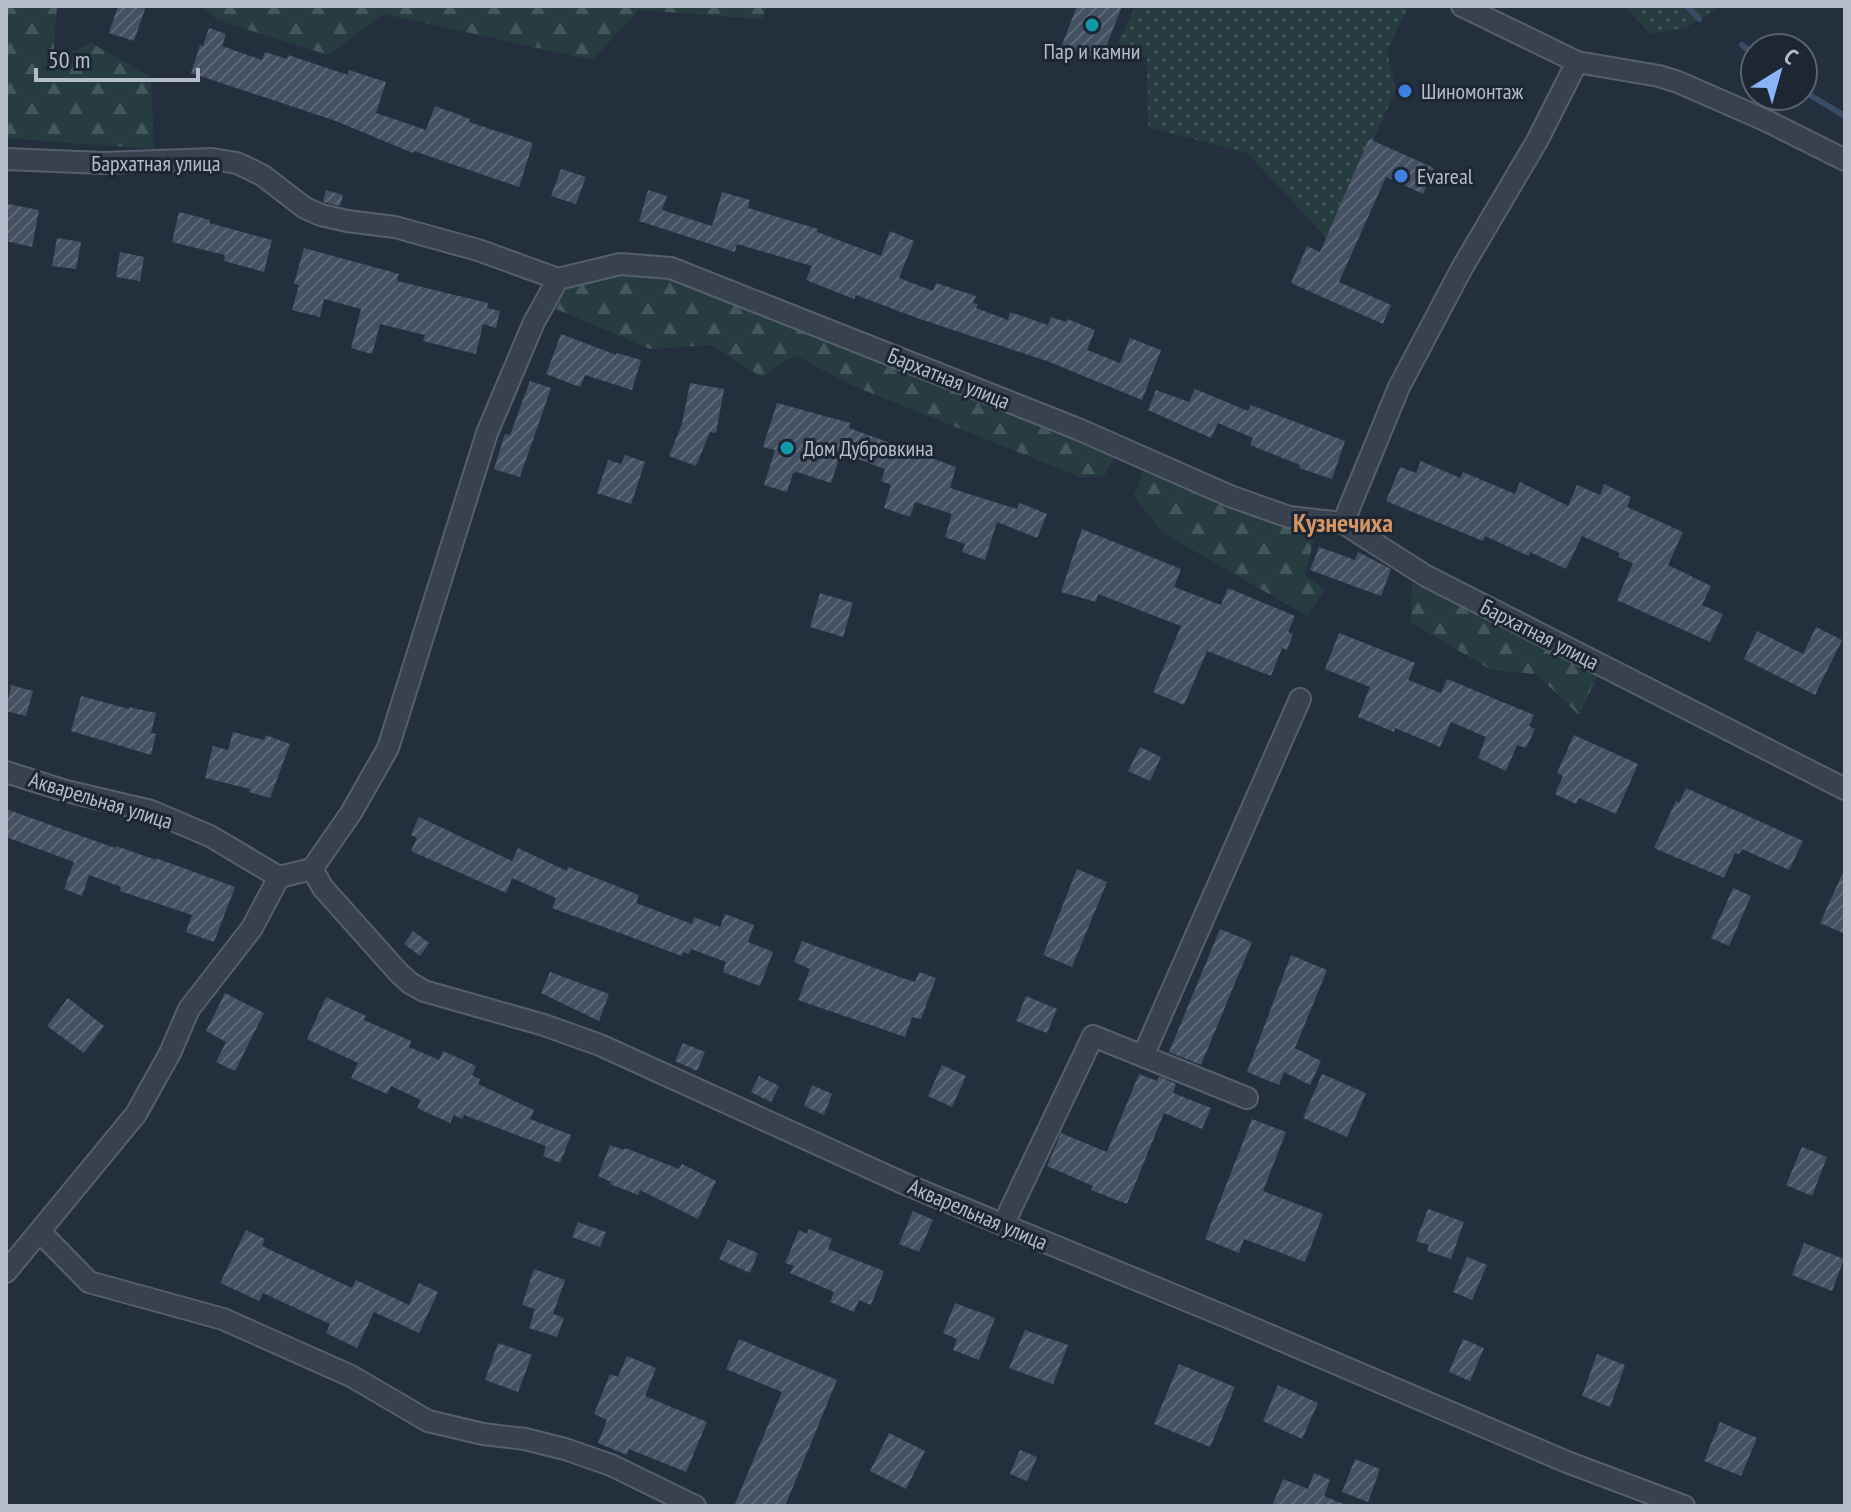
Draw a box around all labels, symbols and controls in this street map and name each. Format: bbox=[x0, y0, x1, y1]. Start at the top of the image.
marker: Пар и камни bbox=[1083, 16, 1101, 34]
scale bar bbox=[36, 32, 198, 82]
north arrow bbox=[1739, 32, 1819, 112]
place label: Пар и камни bbox=[1044, 37, 1140, 65]
text: С bbox=[1779, 42, 1803, 70]
text: 50 m bbox=[48, 44, 90, 75]
place label: Шиномонтаж bbox=[1421, 77, 1523, 105]
marker: Шиномонтаж bbox=[1396, 82, 1414, 100]
street label: Бархатная улица bbox=[91, 149, 221, 177]
place label: Evareal bbox=[1417, 162, 1474, 190]
marker: Evareal bbox=[1392, 167, 1410, 185]
street label: Бархатная улица bbox=[884, 341, 1014, 415]
place label: Дом Дубровкина bbox=[803, 434, 933, 462]
marker: Дом Дубровкина bbox=[778, 439, 796, 457]
district label: Кузнечиха bbox=[1293, 506, 1393, 539]
street label: Бархатная улица bbox=[1476, 592, 1604, 676]
street label: Акварельная улица bbox=[26, 765, 176, 835]
street label: Акварельная улица bbox=[904, 1172, 1052, 1256]

